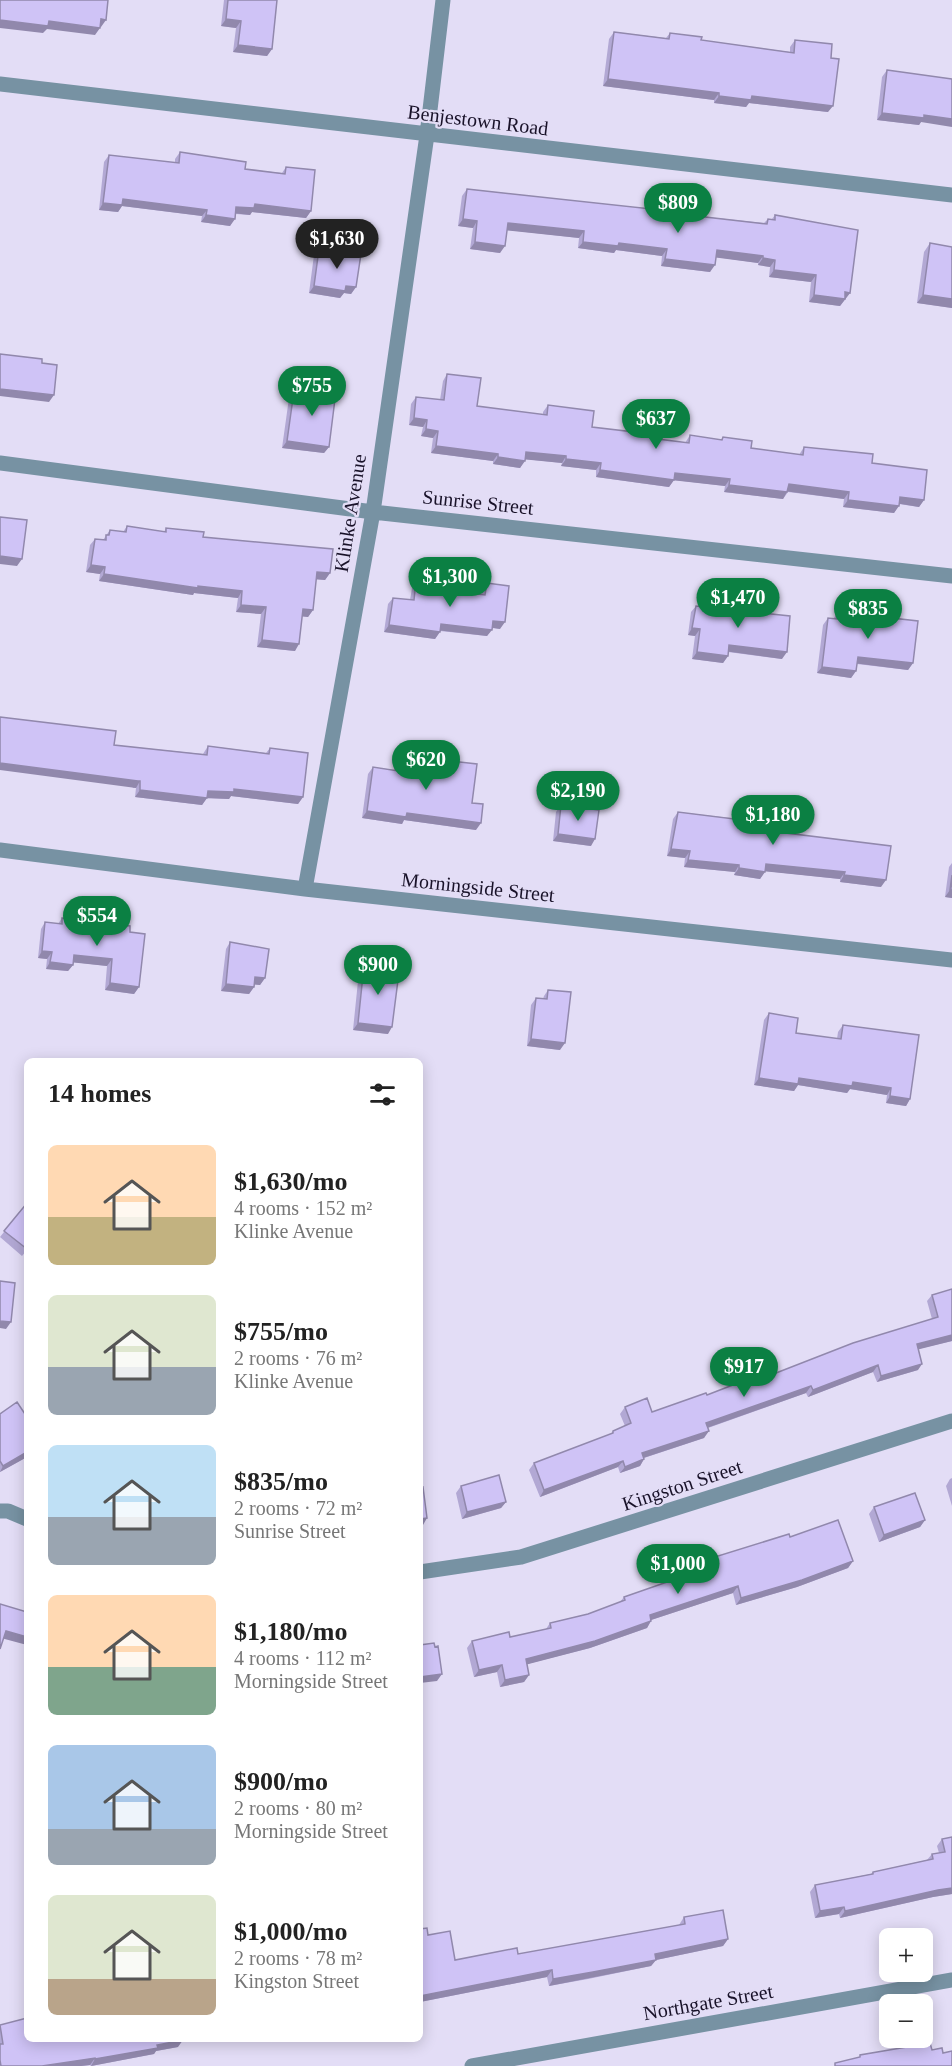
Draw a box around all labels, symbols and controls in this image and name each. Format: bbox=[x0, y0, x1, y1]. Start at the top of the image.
street label: Benjestown Road bbox=[406, 100, 550, 141]
pin: $809 bbox=[642, 183, 714, 234]
text: $809 bbox=[658, 191, 698, 213]
pin: $1,630 bbox=[288, 219, 386, 270]
text: $1,630 bbox=[310, 227, 365, 249]
pin: $755 bbox=[276, 366, 348, 417]
text: $755 bbox=[292, 374, 332, 396]
pin: $637 bbox=[620, 399, 692, 450]
text: $637 bbox=[636, 407, 676, 429]
street label: Klinke Avenue bbox=[330, 452, 370, 574]
street label: Sunrise Street bbox=[421, 485, 535, 519]
pin: $1,300 bbox=[401, 557, 499, 608]
text: $1,300 bbox=[423, 565, 478, 587]
pin: $1,470 bbox=[689, 578, 787, 629]
text: $1,470 bbox=[711, 586, 766, 608]
pin: $835 bbox=[832, 589, 904, 640]
text: $835 bbox=[848, 597, 888, 619]
pin: $620 bbox=[390, 740, 462, 791]
text: $620 bbox=[406, 748, 446, 770]
pin: $2,190 bbox=[529, 771, 627, 822]
text: $2,190 bbox=[551, 779, 606, 801]
pin: $1,180 bbox=[724, 795, 822, 846]
text: $1,180 bbox=[746, 803, 801, 825]
street label: Morningside Street bbox=[400, 868, 556, 907]
pin: $554 bbox=[61, 896, 133, 947]
text: $554 bbox=[77, 904, 117, 926]
pin: $900 bbox=[342, 945, 414, 996]
text: $900 bbox=[358, 953, 398, 975]
icon: filters bbox=[366, 1078, 399, 1111]
text: 14 homes bbox=[48, 1079, 151, 1108]
text: $1,630/mo bbox=[234, 1167, 347, 1196]
icon: home bbox=[96, 1169, 168, 1241]
text: 4 rooms · 152 m² bbox=[234, 1197, 372, 1219]
text: Klinke Avenue bbox=[234, 1220, 353, 1242]
text: $755/mo bbox=[234, 1317, 328, 1346]
icon: home bbox=[96, 1319, 168, 1391]
text: 2 rooms · 76 m² bbox=[234, 1347, 362, 1369]
pin: $917 bbox=[708, 1347, 780, 1398]
text: $917 bbox=[724, 1355, 764, 1377]
text: Klinke Avenue bbox=[234, 1370, 353, 1392]
street label: Kingston Street bbox=[619, 1455, 746, 1516]
text: $835/mo bbox=[234, 1467, 328, 1496]
icon: home bbox=[96, 1469, 168, 1541]
text: 2 rooms · 72 m² bbox=[234, 1497, 362, 1519]
text: Sunrise Street bbox=[234, 1520, 346, 1542]
pin: $1,000 bbox=[629, 1544, 727, 1595]
text: $1,000 bbox=[651, 1552, 706, 1574]
text: $1,180/mo bbox=[234, 1617, 347, 1646]
icon: home bbox=[96, 1619, 168, 1691]
text: 4 rooms · 112 m² bbox=[234, 1647, 371, 1669]
text: Morningside Street bbox=[234, 1670, 388, 1692]
text: $900/mo bbox=[234, 1767, 328, 1796]
icon: home bbox=[96, 1769, 168, 1841]
text: 2 rooms · 80 m² bbox=[234, 1797, 362, 1819]
text: Morningside Street bbox=[234, 1820, 388, 1842]
text: $1,000/mo bbox=[234, 1917, 347, 1946]
icon: home bbox=[96, 1919, 168, 1991]
map controls bbox=[879, 1928, 933, 2048]
button: + bbox=[879, 1928, 933, 1982]
text: 2 rooms · 78 m² bbox=[234, 1947, 362, 1969]
text: Kingston Street bbox=[234, 1970, 359, 1992]
street label: Northgate Street bbox=[641, 1980, 775, 2025]
button: − bbox=[879, 1994, 933, 2048]

